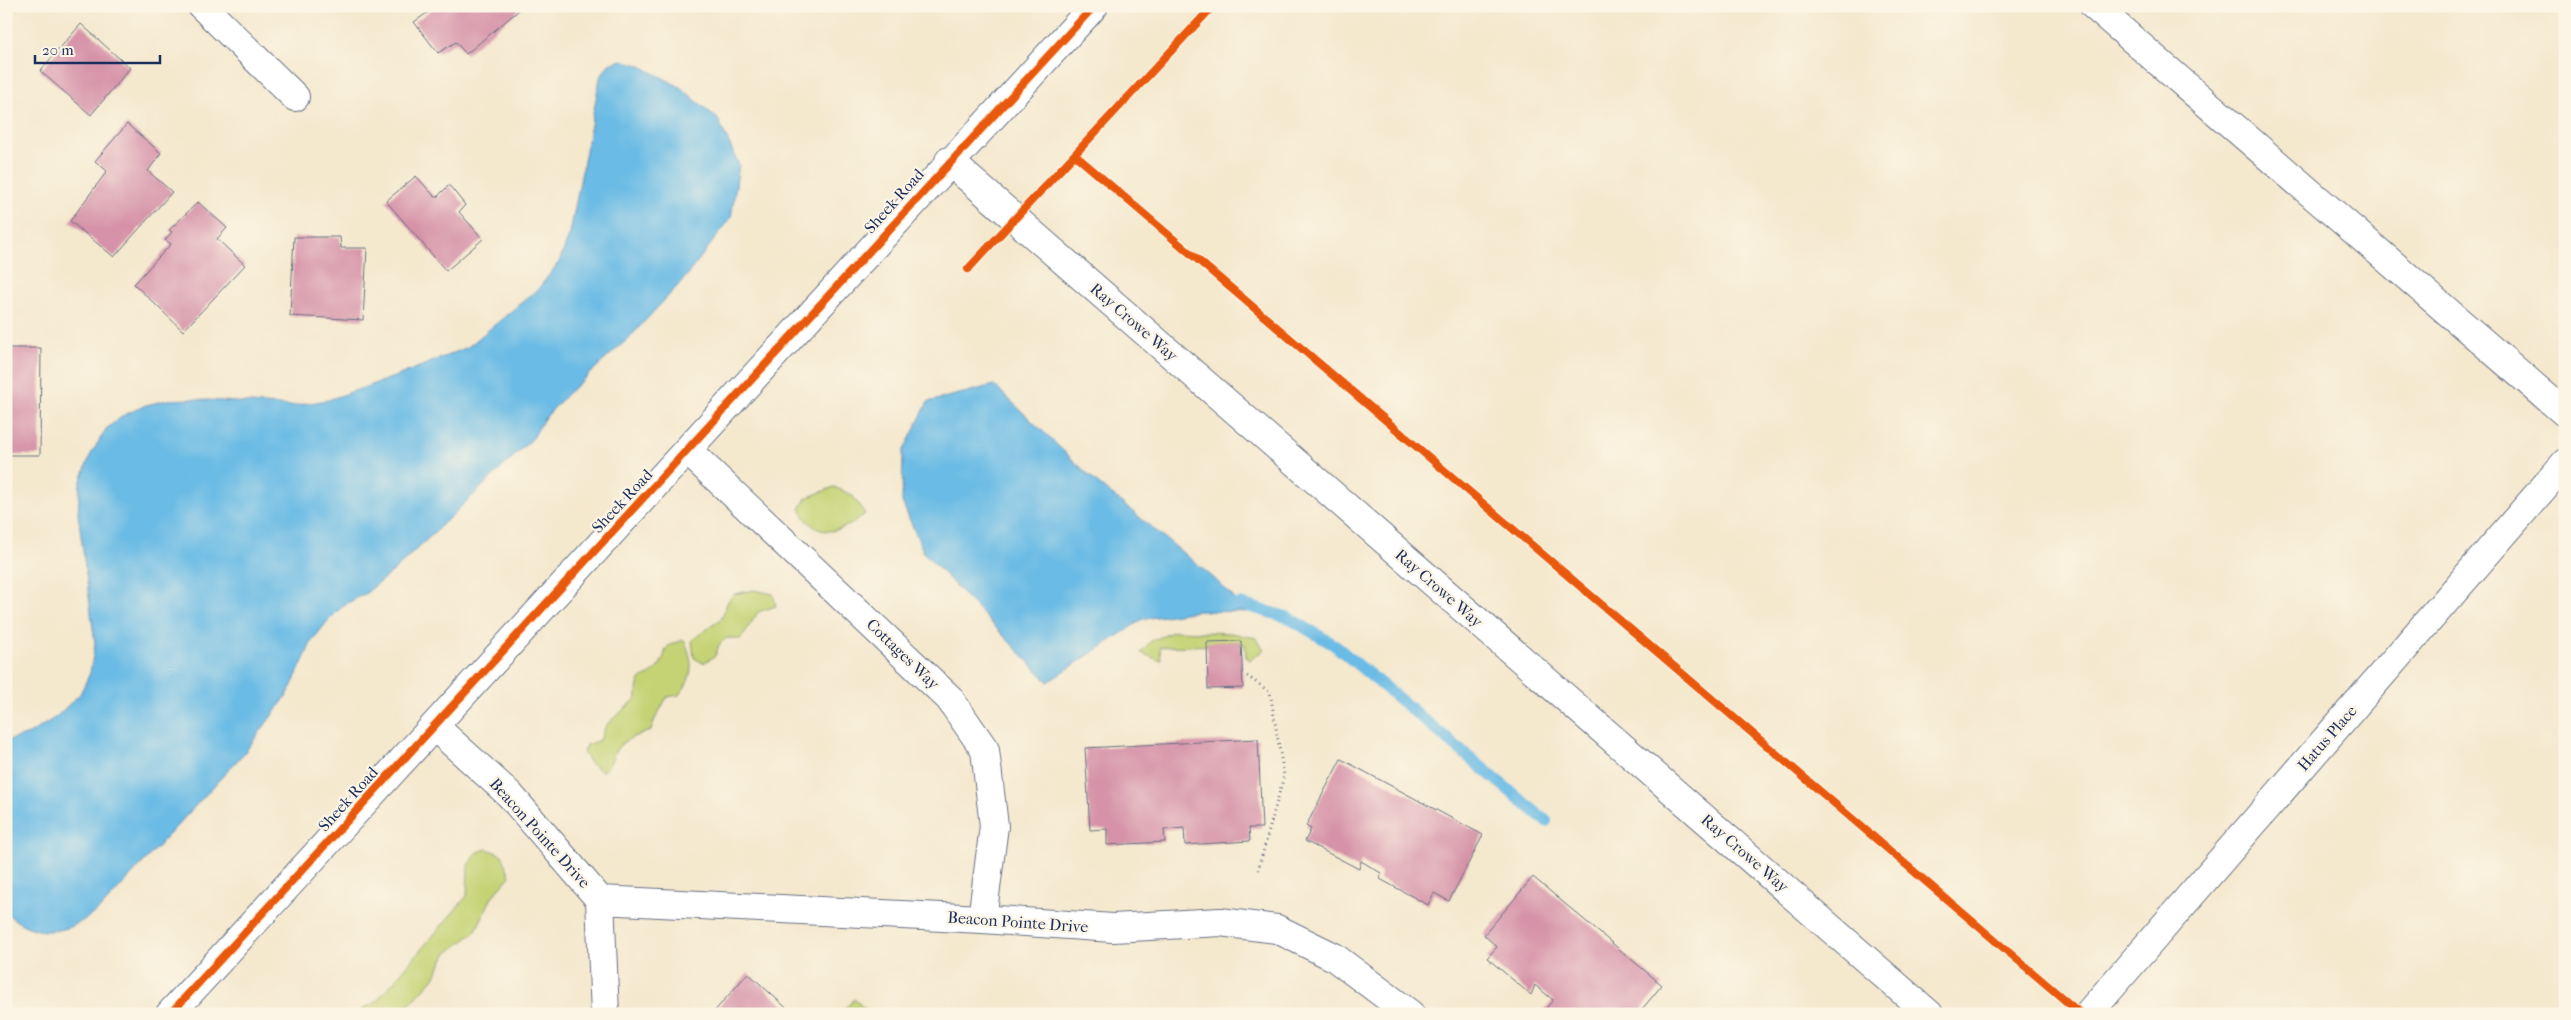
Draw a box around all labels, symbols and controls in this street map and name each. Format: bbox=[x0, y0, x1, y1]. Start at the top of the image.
scale bar bbox=[35, 32, 160, 64]
text: 20 m bbox=[42, 41, 74, 59]
street label: Sheek Road bbox=[860, 165, 928, 237]
street label: Ray Crowe Way bbox=[1086, 279, 1182, 365]
street label: Sheek Road bbox=[588, 465, 657, 537]
street label: Ray Crowe Way bbox=[1391, 545, 1487, 631]
street label: Cottages Way bbox=[863, 615, 944, 694]
street label: Hatus Place bbox=[2293, 701, 2361, 775]
street label: Sheek Road bbox=[314, 763, 382, 835]
street label: Beacon Pointe Drive bbox=[486, 774, 594, 892]
street label: Ray Crowe Way bbox=[1697, 810, 1793, 896]
street label: Beacon Pointe Drive bbox=[947, 908, 1089, 936]

